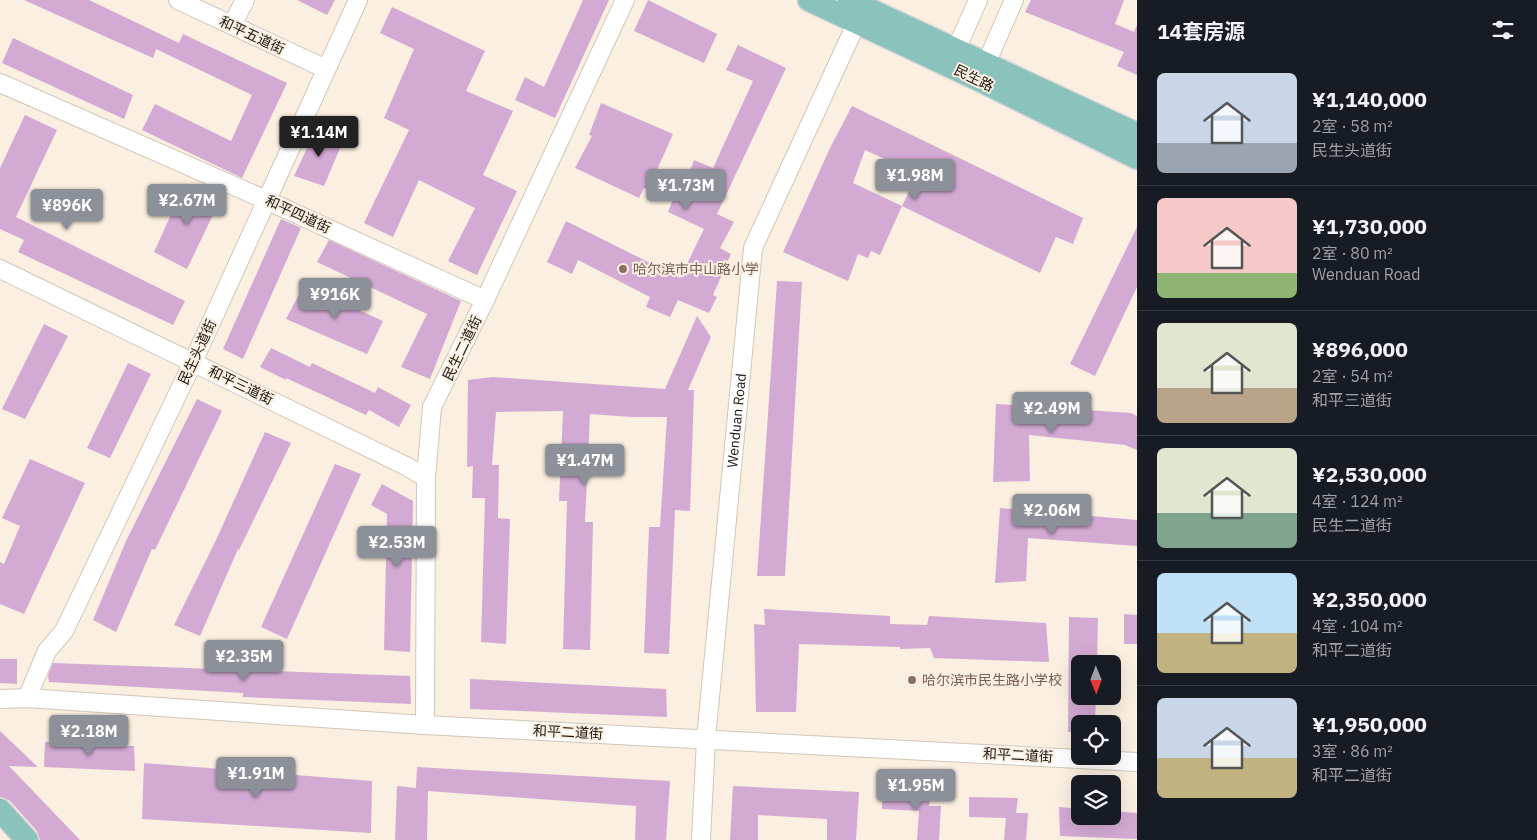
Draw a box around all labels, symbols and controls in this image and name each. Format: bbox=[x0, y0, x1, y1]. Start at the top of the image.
street label: 和平五道街 bbox=[216, 12, 288, 58]
icon: filters bbox=[1489, 16, 1517, 44]
text: 14套房源 bbox=[1157, 17, 1245, 45]
street label: 民生路 bbox=[951, 61, 997, 95]
text: ¥1,140,000 bbox=[1312, 85, 1427, 113]
icon: home bbox=[1197, 93, 1257, 153]
pin: ¥1.14M bbox=[278, 116, 360, 158]
text: 2室 · 58 m² bbox=[1312, 116, 1393, 136]
text: ¥1.14M bbox=[290, 122, 348, 142]
text: 民生头道街 bbox=[1312, 140, 1392, 160]
pin: ¥1.98M bbox=[874, 158, 956, 201]
text: ¥1.98M bbox=[886, 165, 944, 185]
pin: ¥1.73M bbox=[645, 168, 727, 211]
text: ¥1.73M bbox=[657, 175, 715, 195]
pin: ¥2.67M bbox=[146, 184, 228, 226]
pin: ¥896K bbox=[32, 188, 102, 231]
text: ¥2.67M bbox=[158, 190, 216, 210]
street label: 和平四道街 bbox=[262, 191, 334, 237]
text: ¥896K bbox=[42, 195, 92, 215]
text: ¥1,730,000 bbox=[1312, 212, 1427, 240]
icon: home bbox=[1197, 218, 1257, 278]
text: 2室 · 80 m² bbox=[1312, 243, 1393, 263]
place label: 哈尔滨市中山路小学 bbox=[633, 260, 759, 278]
marker: 哈尔滨市中山路小学 bbox=[617, 263, 629, 275]
text: Wenduan Road bbox=[1312, 264, 1420, 284]
pin: ¥916K bbox=[300, 278, 370, 320]
text: ¥916K bbox=[310, 284, 360, 304]
street label: 民生二道街 bbox=[439, 313, 485, 383]
street label: 民生头道街 bbox=[174, 316, 220, 388]
text: ¥896,000 bbox=[1312, 335, 1408, 363]
icon: home bbox=[1197, 343, 1257, 403]
street label: 和平三道街 bbox=[206, 362, 276, 408]
text: 2室 · 54 m² bbox=[1312, 366, 1393, 386]
street label: Wenduan Road bbox=[723, 372, 750, 469]
text: 和平三道街 bbox=[1312, 390, 1392, 410]
pin: ¥2.49M bbox=[1011, 392, 1093, 434]
text: ¥2.49M bbox=[1023, 398, 1081, 418]
pin: ¥1.47M bbox=[544, 444, 626, 486]
text: ¥1.47M bbox=[556, 450, 614, 470]
text: ¥2,530,000 bbox=[1312, 460, 1427, 488]
icon: home bbox=[1197, 468, 1257, 528]
text: 4室 · 124 m² bbox=[1312, 491, 1402, 511]
pin: ¥2.06M bbox=[1011, 494, 1093, 536]
text: ¥2.06M bbox=[1023, 500, 1081, 520]
text: 民生二道街 bbox=[1312, 515, 1392, 535]
pin: ¥2.53M bbox=[356, 526, 438, 568]
text: ¥2.53M bbox=[368, 532, 426, 552]
text: ¥2,350,000 bbox=[1312, 585, 1427, 613]
icon: home bbox=[1197, 593, 1257, 653]
text: 4室 · 104 m² bbox=[1312, 616, 1402, 636]
pin: ¥2.35M bbox=[203, 640, 285, 682]
text: 和平二道街 bbox=[1312, 640, 1392, 660]
text: ¥2.35M bbox=[215, 646, 273, 666]
north arrow bbox=[1071, 655, 1121, 705]
map controls bbox=[1071, 655, 1121, 825]
place label: 哈尔滨市民生路小学校 bbox=[922, 671, 1062, 689]
marker: 哈尔滨市民生路小学校 bbox=[906, 674, 918, 686]
text: ¥1,950,000 bbox=[1312, 710, 1427, 738]
pin: ¥2.18M bbox=[48, 714, 130, 757]
button: locate bbox=[1071, 715, 1121, 765]
icon: home bbox=[1197, 718, 1257, 778]
text: ¥2.18M bbox=[60, 721, 118, 741]
street label: 和平二道街 bbox=[533, 721, 603, 743]
text: 3室 · 86 m² bbox=[1312, 741, 1393, 761]
street label: 和平二道街 bbox=[983, 744, 1053, 766]
pin: ¥1.91M bbox=[215, 756, 297, 799]
text: ¥1.91M bbox=[227, 763, 285, 783]
text: 和平二道街 bbox=[1312, 765, 1392, 785]
pin: ¥1.95M bbox=[875, 768, 957, 811]
text: ¥1.95M bbox=[887, 775, 945, 795]
button: layers bbox=[1071, 775, 1121, 825]

